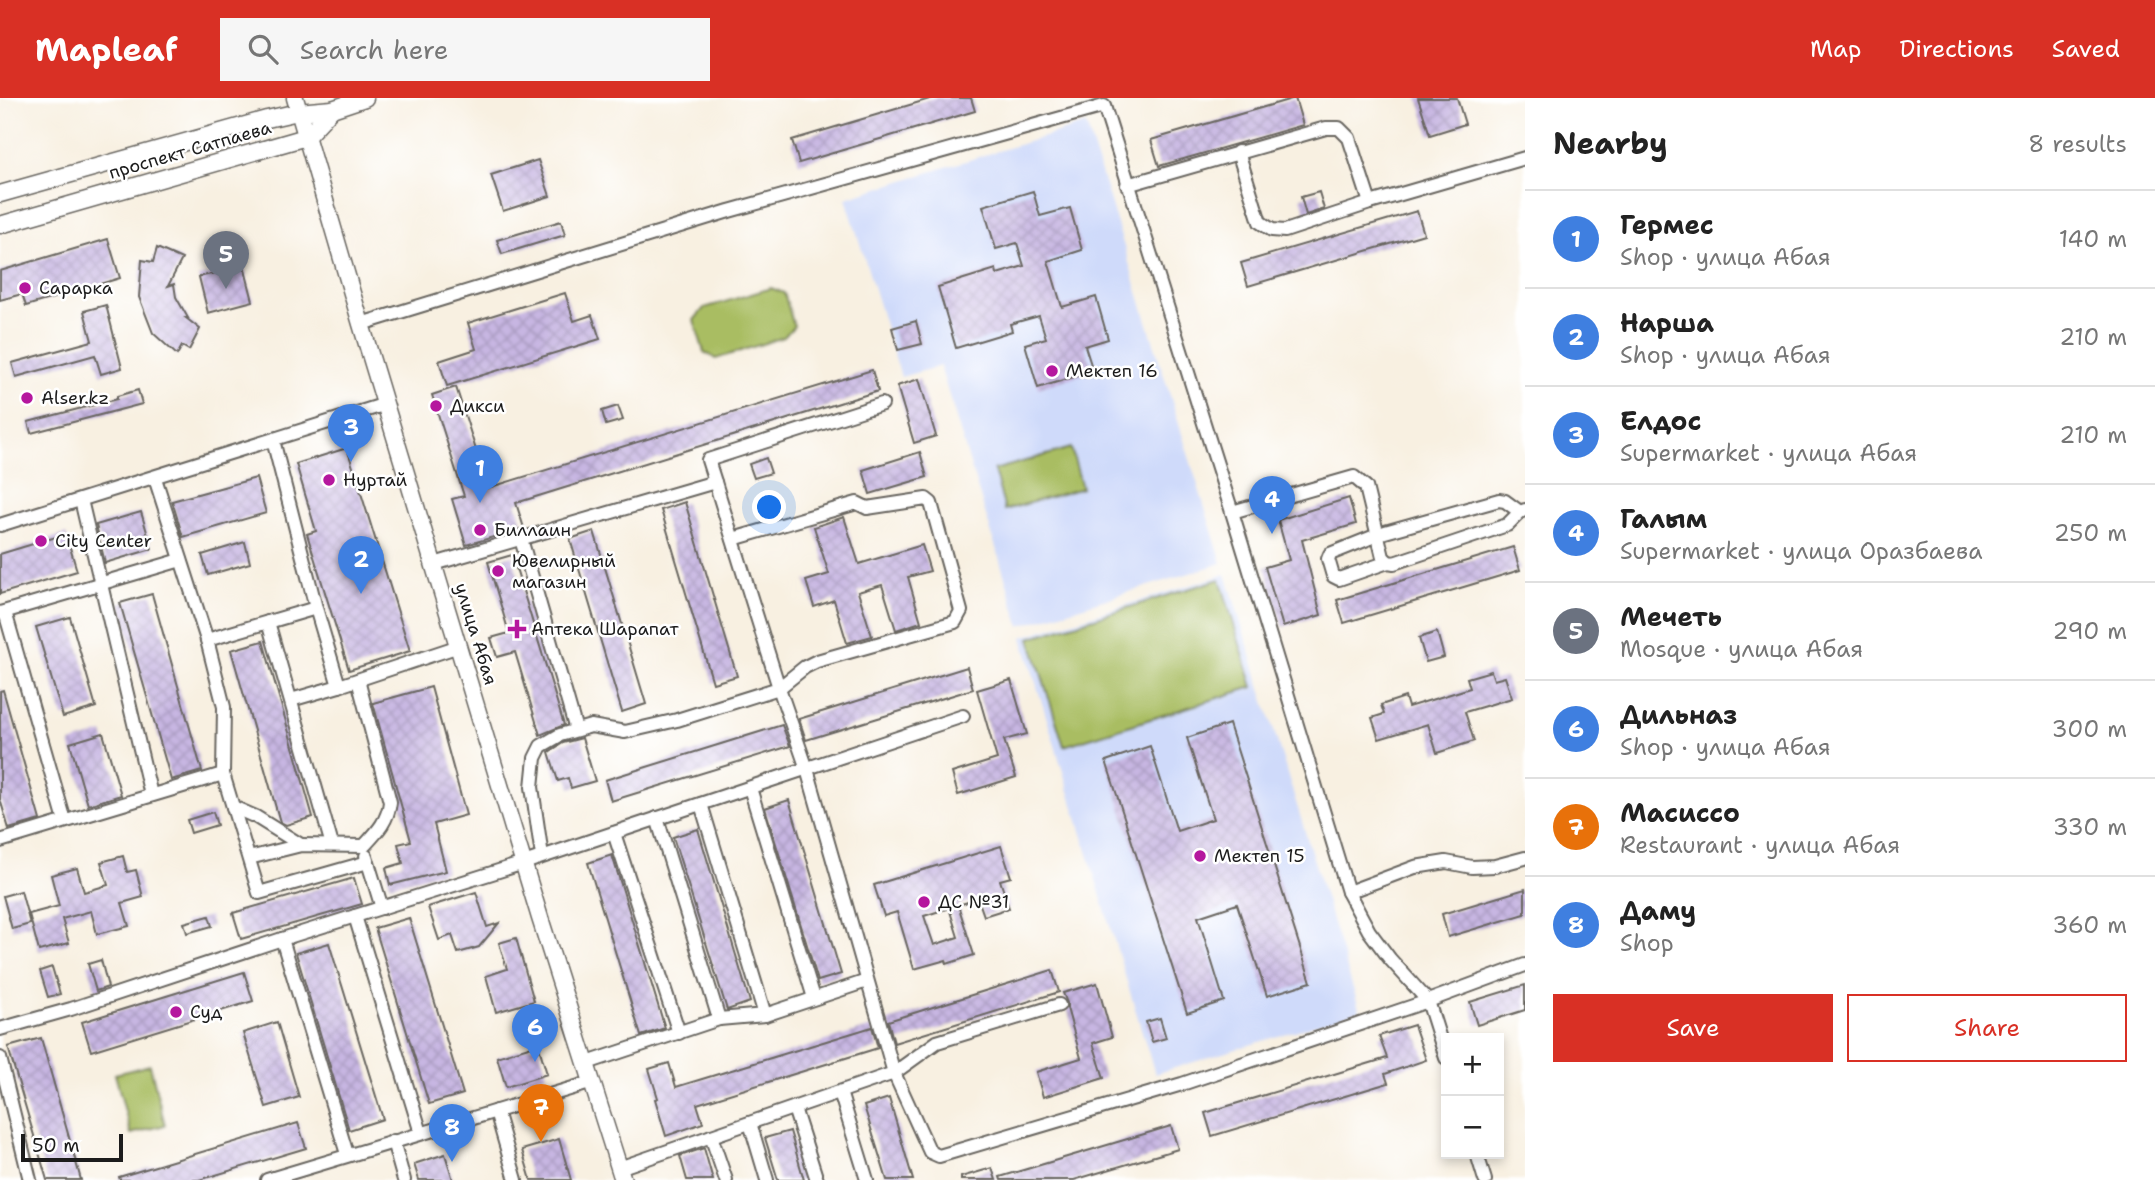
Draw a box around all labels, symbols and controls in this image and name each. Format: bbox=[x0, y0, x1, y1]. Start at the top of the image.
search box bbox=[220, 18, 710, 81]
text: Mapleaf bbox=[35, 27, 178, 72]
icon: search bbox=[244, 30, 282, 68]
text: Search here bbox=[300, 32, 448, 67]
text: Map bbox=[1810, 33, 1861, 65]
text: Directions bbox=[1899, 33, 2014, 65]
text: Saved bbox=[2052, 33, 2120, 65]
street label: проспект Сатпаева bbox=[106, 115, 274, 185]
text: Nearby bbox=[1553, 123, 1668, 164]
text: 8 results bbox=[2028, 129, 2127, 159]
text: Гермес bbox=[1620, 207, 1714, 242]
text: 1 bbox=[1571, 224, 1581, 254]
text: 140 m bbox=[2059, 224, 2127, 254]
pin: 5 bbox=[203, 231, 249, 289]
text: Shop · улица Абая bbox=[1620, 242, 1831, 272]
place label: Сарарка bbox=[39, 276, 113, 300]
marker: Сарарка bbox=[17, 280, 33, 296]
text: Нарша bbox=[1620, 305, 1714, 340]
text: 2 bbox=[1568, 322, 1584, 352]
text: 210 m bbox=[2059, 322, 2127, 352]
text: Shop · улица Абая bbox=[1620, 340, 1831, 370]
place label: Мектеп 16 bbox=[1066, 359, 1158, 383]
marker: Мектеп 16 bbox=[1044, 363, 1060, 379]
place label: Alser.kz bbox=[41, 386, 109, 410]
marker: Alser.kz bbox=[19, 390, 35, 406]
place label: Дикси bbox=[450, 394, 505, 418]
marker: Дикси bbox=[428, 398, 444, 414]
text: Елдос bbox=[1620, 403, 1701, 438]
pin: 3 bbox=[328, 404, 374, 462]
text: 3 bbox=[1568, 420, 1584, 450]
text: 210 m bbox=[2059, 420, 2127, 450]
text: Supermarket · улица Абая bbox=[1620, 438, 1917, 468]
pin: 1 bbox=[457, 445, 503, 503]
place label: Нуртай bbox=[343, 468, 408, 492]
marker: Нуртай bbox=[321, 472, 337, 488]
pin: 4 bbox=[1249, 476, 1295, 534]
your location bbox=[752, 490, 786, 524]
text: Галым bbox=[1620, 501, 1707, 536]
place label: Биллаин bbox=[494, 518, 571, 542]
text: 4 bbox=[1568, 518, 1584, 548]
text: 250 m bbox=[2054, 518, 2127, 548]
marker: Биллаин bbox=[472, 522, 488, 538]
place label: City Center bbox=[55, 529, 152, 553]
marker: City Center bbox=[33, 533, 49, 549]
pin: 2 bbox=[338, 536, 384, 594]
text: Supermarket · улица Оразбаева bbox=[1620, 536, 1982, 566]
place label: Ювелирный магазин bbox=[512, 549, 616, 594]
marker: Ювелирный магазин bbox=[490, 563, 506, 579]
street label: улица Абая bbox=[449, 580, 503, 688]
text: Мечеть bbox=[1620, 599, 1722, 634]
text: 5 bbox=[1569, 616, 1583, 646]
text: 290 m bbox=[2053, 616, 2127, 646]
place label: Аптека Шарапат bbox=[531, 617, 679, 641]
marker: Аптека Шарапат bbox=[509, 621, 525, 637]
text: Mosque · улица Абая bbox=[1620, 634, 1863, 664]
text: Дильназ bbox=[1620, 697, 1737, 732]
text: 6 bbox=[1568, 714, 1584, 744]
text: 300 m bbox=[2052, 714, 2127, 744]
text: Shop · улица Абая bbox=[1620, 732, 1831, 762]
text: Масиссо bbox=[1620, 795, 1740, 830]
text: 7 bbox=[1568, 812, 1584, 842]
text: 330 m bbox=[2053, 812, 2127, 842]
text: Restaurant · улица Абая bbox=[1620, 830, 1900, 860]
place label: Мектеп 15 bbox=[1214, 844, 1305, 868]
marker: Мектеп 15 bbox=[1192, 848, 1208, 864]
place label: ДС №31 bbox=[938, 890, 1009, 914]
text: Даму bbox=[1620, 893, 1696, 928]
marker: ДС №31 bbox=[916, 894, 932, 910]
text: 8 bbox=[1568, 910, 1584, 940]
text: 360 m bbox=[2052, 910, 2127, 940]
text: Shop bbox=[1620, 928, 1674, 958]
button: Save bbox=[1553, 994, 1833, 1062]
button: Share bbox=[1847, 994, 2127, 1062]
place label: Суд bbox=[190, 1000, 223, 1024]
marker: Суд bbox=[168, 1004, 184, 1020]
pin: 6 bbox=[512, 1004, 558, 1062]
map controls bbox=[1441, 1033, 1504, 1159]
button: + bbox=[1441, 1033, 1504, 1096]
pin: 7 bbox=[518, 1084, 564, 1142]
button: − bbox=[1441, 1096, 1504, 1159]
pin: 8 bbox=[429, 1104, 475, 1162]
scale bar bbox=[21, 1131, 122, 1163]
text: 50 m bbox=[32, 1133, 80, 1158]

